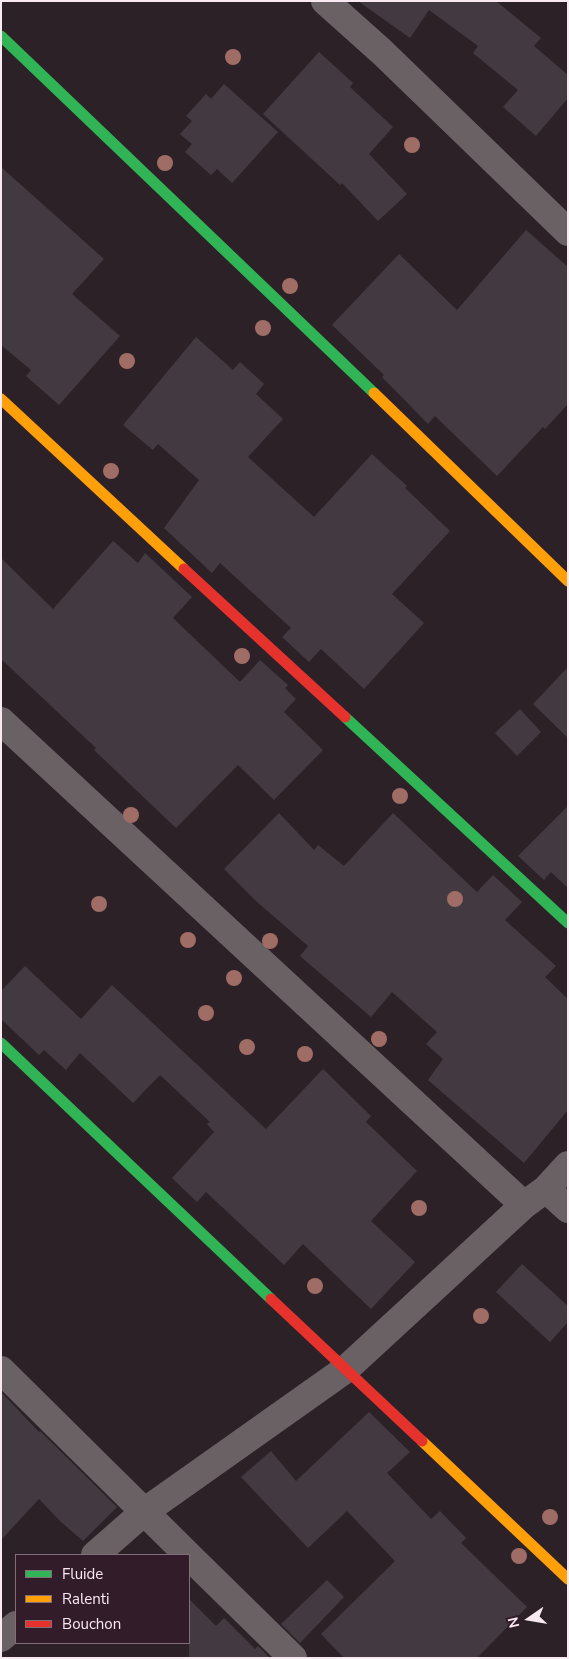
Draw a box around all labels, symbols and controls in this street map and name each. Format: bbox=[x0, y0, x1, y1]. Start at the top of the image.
legend bbox=[15, 1554, 190, 1644]
text: Fluide bbox=[62, 1564, 103, 1584]
text: Ralenti bbox=[62, 1589, 110, 1609]
north arrow bbox=[504, 1594, 554, 1644]
text: Bouchon bbox=[62, 1614, 121, 1634]
text: N bbox=[503, 1615, 524, 1630]

